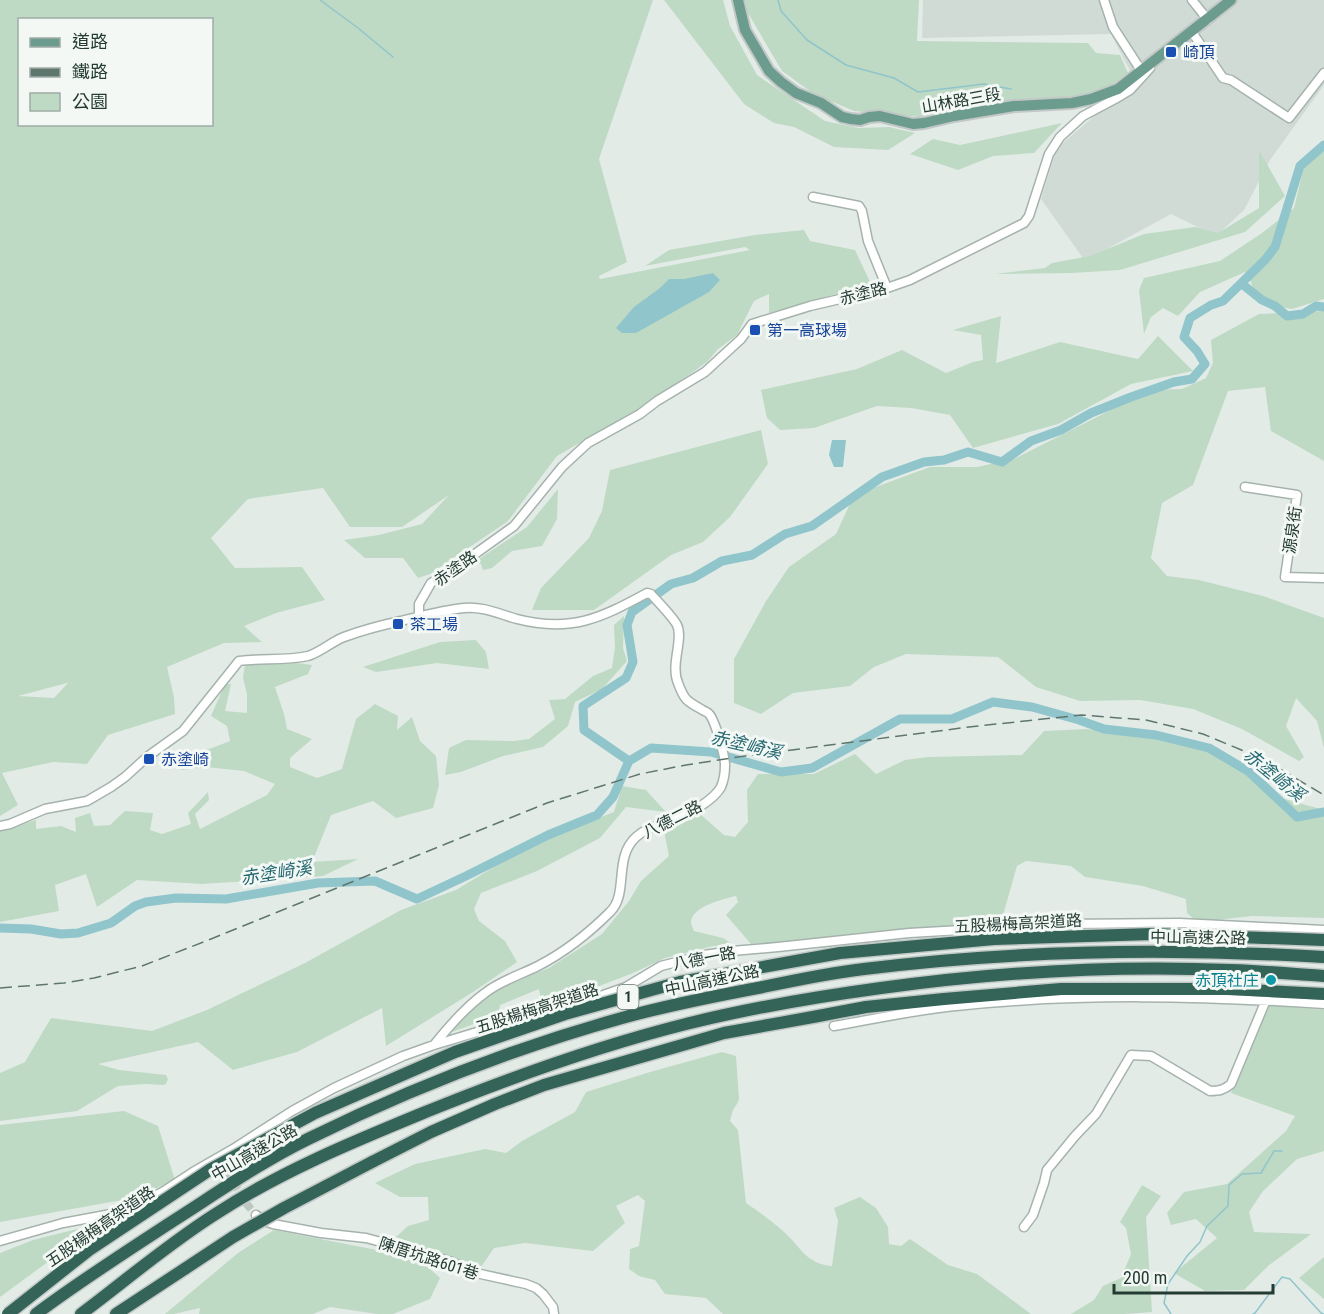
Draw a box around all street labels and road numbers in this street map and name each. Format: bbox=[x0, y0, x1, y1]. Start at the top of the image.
street label: 山林路三段 bbox=[920, 84, 1002, 117]
street label: 赤塗路 bbox=[838, 278, 889, 309]
street label: 源泉街 bbox=[1280, 505, 1305, 555]
street label: 赤塗路 bbox=[430, 547, 480, 590]
street label: 八德二路 bbox=[639, 796, 705, 842]
street label: 五股楊梅高架道路 bbox=[954, 911, 1082, 936]
street label: 中山高速公路 bbox=[1150, 927, 1246, 948]
street label: 八德一路 bbox=[671, 943, 737, 974]
street label: 中山高速公路 bbox=[663, 961, 761, 1000]
street label: 五股楊梅高架道路 bbox=[473, 980, 601, 1037]
road number: 1 bbox=[618, 985, 638, 1009]
street label: 中山高速公路 bbox=[208, 1120, 301, 1185]
street label: 五股楊梅高架道路 bbox=[42, 1182, 158, 1271]
street label: 陳厝坑路601巷 bbox=[377, 1233, 481, 1284]

